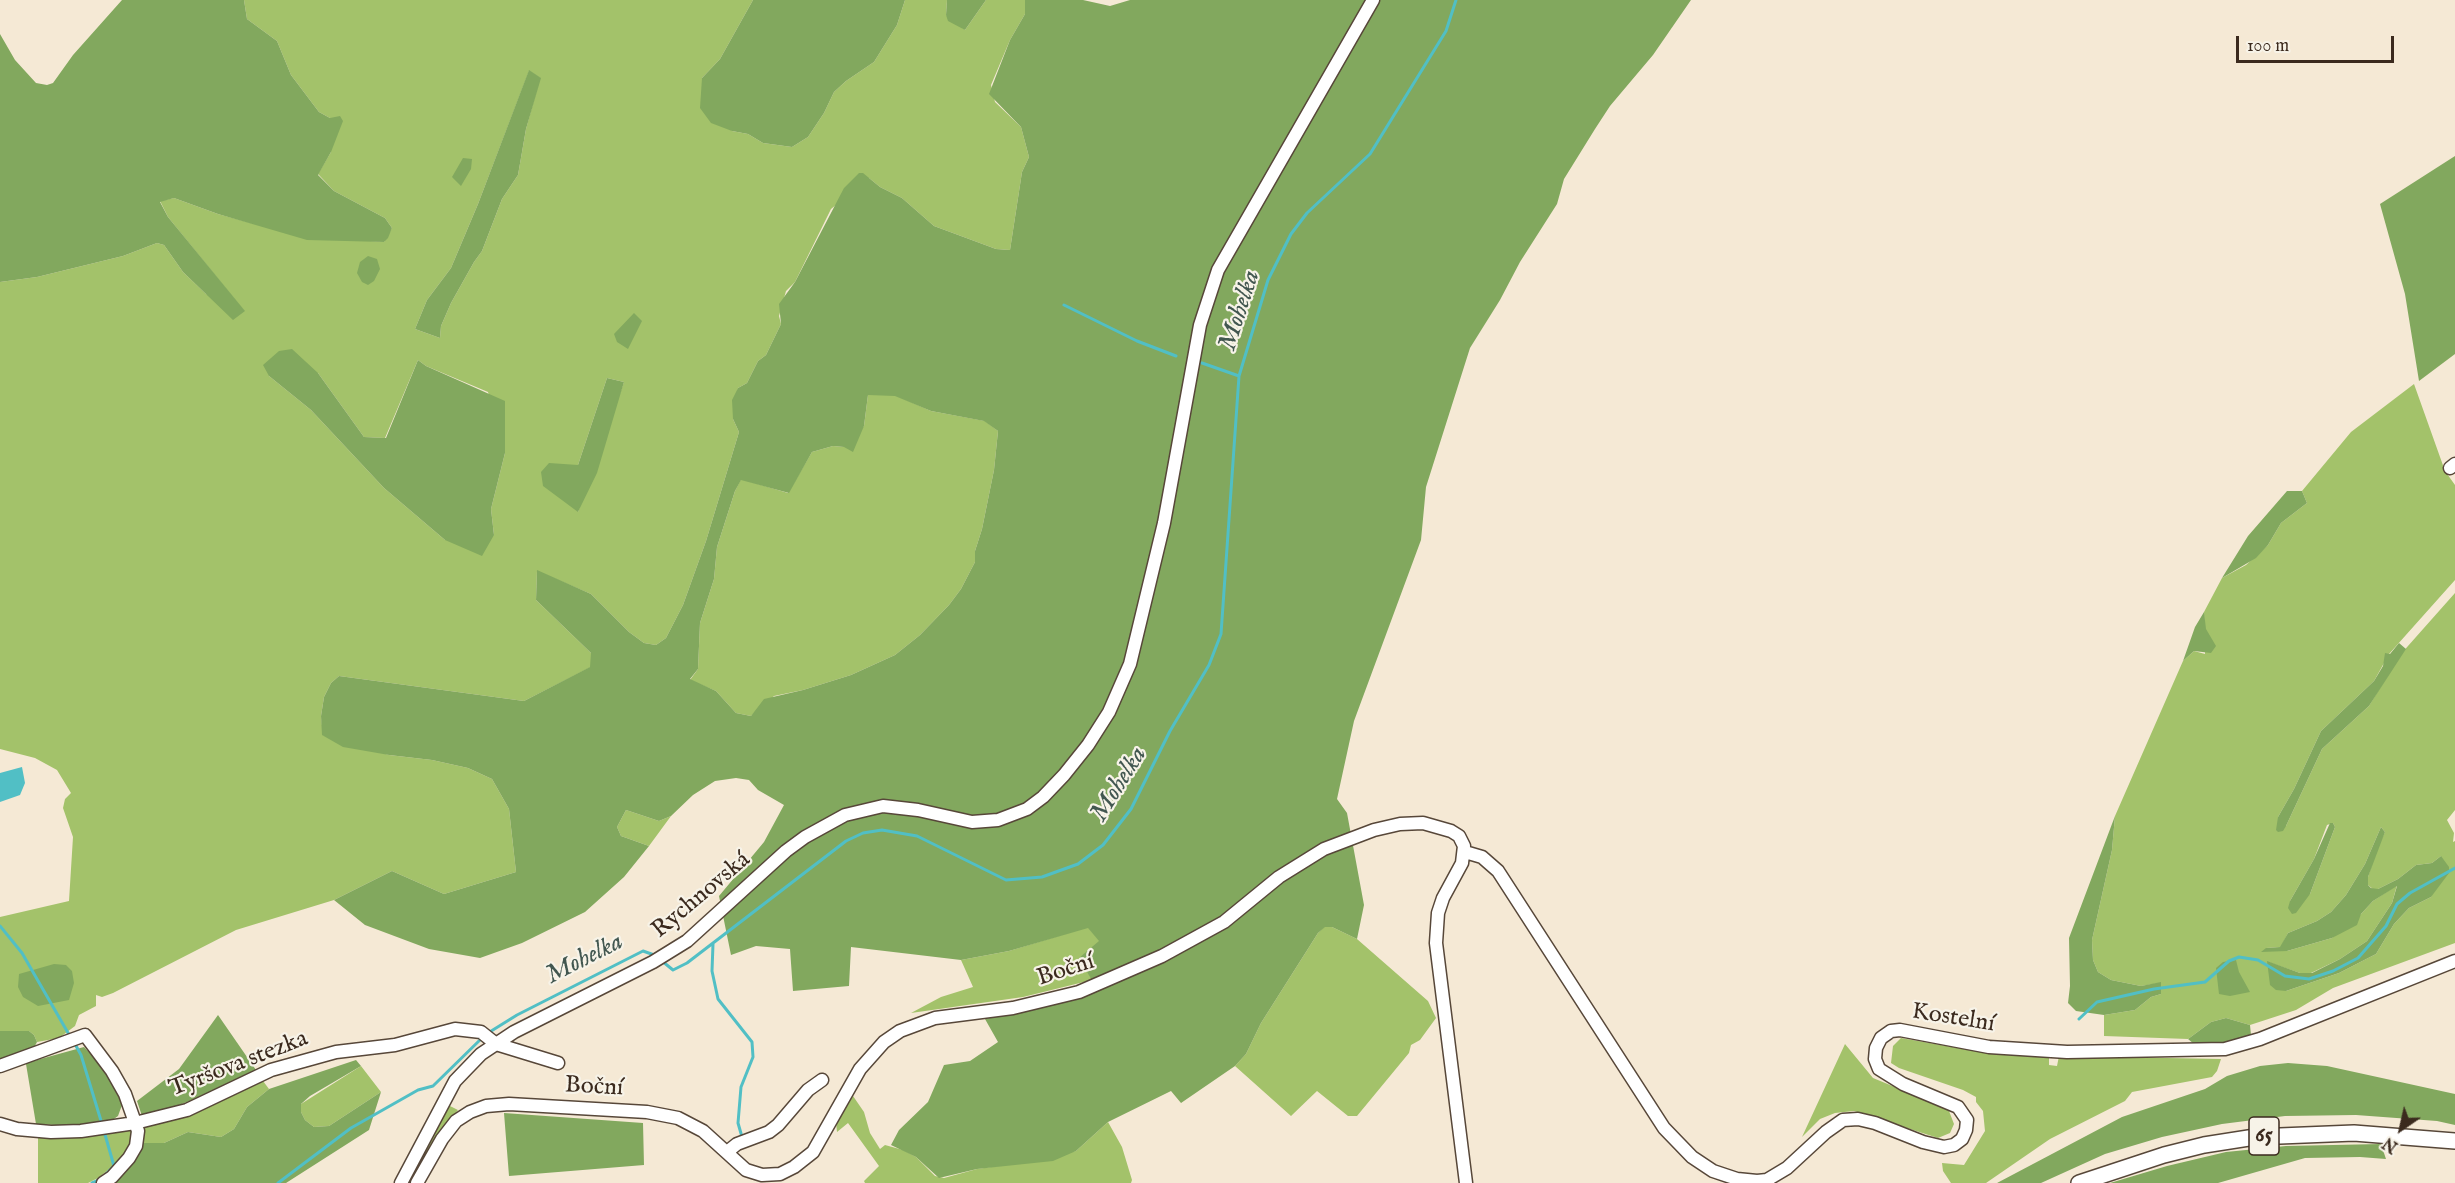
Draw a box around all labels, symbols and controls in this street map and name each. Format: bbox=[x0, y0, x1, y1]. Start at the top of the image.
scale bar bbox=[2239, 24, 2396, 62]
text: 100 m bbox=[2247, 35, 2289, 58]
water label: Mohelka bbox=[1213, 267, 1269, 355]
water label: Mohelka bbox=[1085, 742, 1155, 828]
street label: Rychnovská bbox=[647, 846, 757, 946]
water label: Mohelka bbox=[541, 927, 629, 993]
street label: Boční bbox=[1034, 948, 1098, 994]
street label: Kostelní bbox=[1909, 998, 1997, 1040]
street label: Tyršova stezka bbox=[166, 1025, 312, 1105]
street label: Boční bbox=[564, 1072, 624, 1104]
north arrow bbox=[2371, 1099, 2431, 1159]
road number: 65 bbox=[2249, 1117, 2279, 1155]
text: N bbox=[2380, 1132, 2402, 1156]

